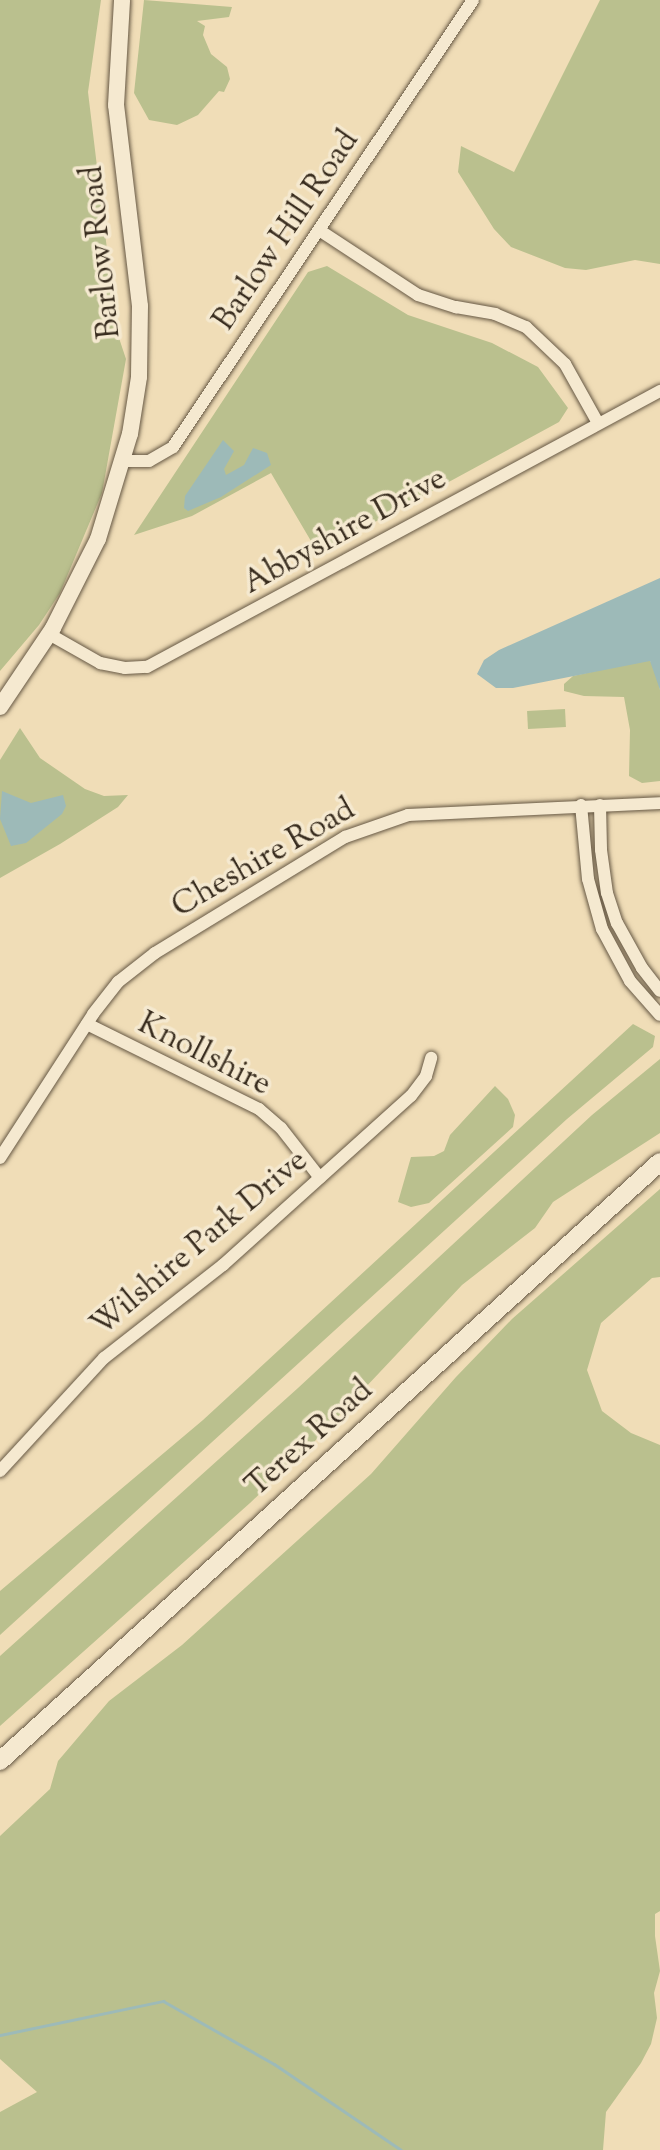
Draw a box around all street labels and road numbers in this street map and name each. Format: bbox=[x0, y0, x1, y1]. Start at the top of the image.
street label: Barlow Hill Road bbox=[206, 124, 368, 338]
street label: Barlow Road bbox=[74, 163, 130, 341]
street label: Abbyshire Drive bbox=[237, 460, 453, 604]
street label: Cheshire Road bbox=[166, 791, 362, 927]
street label: Knollshire bbox=[131, 1005, 277, 1105]
street label: Wilshire Park Drive bbox=[84, 1142, 316, 1346]
street label: Terex Road bbox=[239, 1372, 381, 1506]

